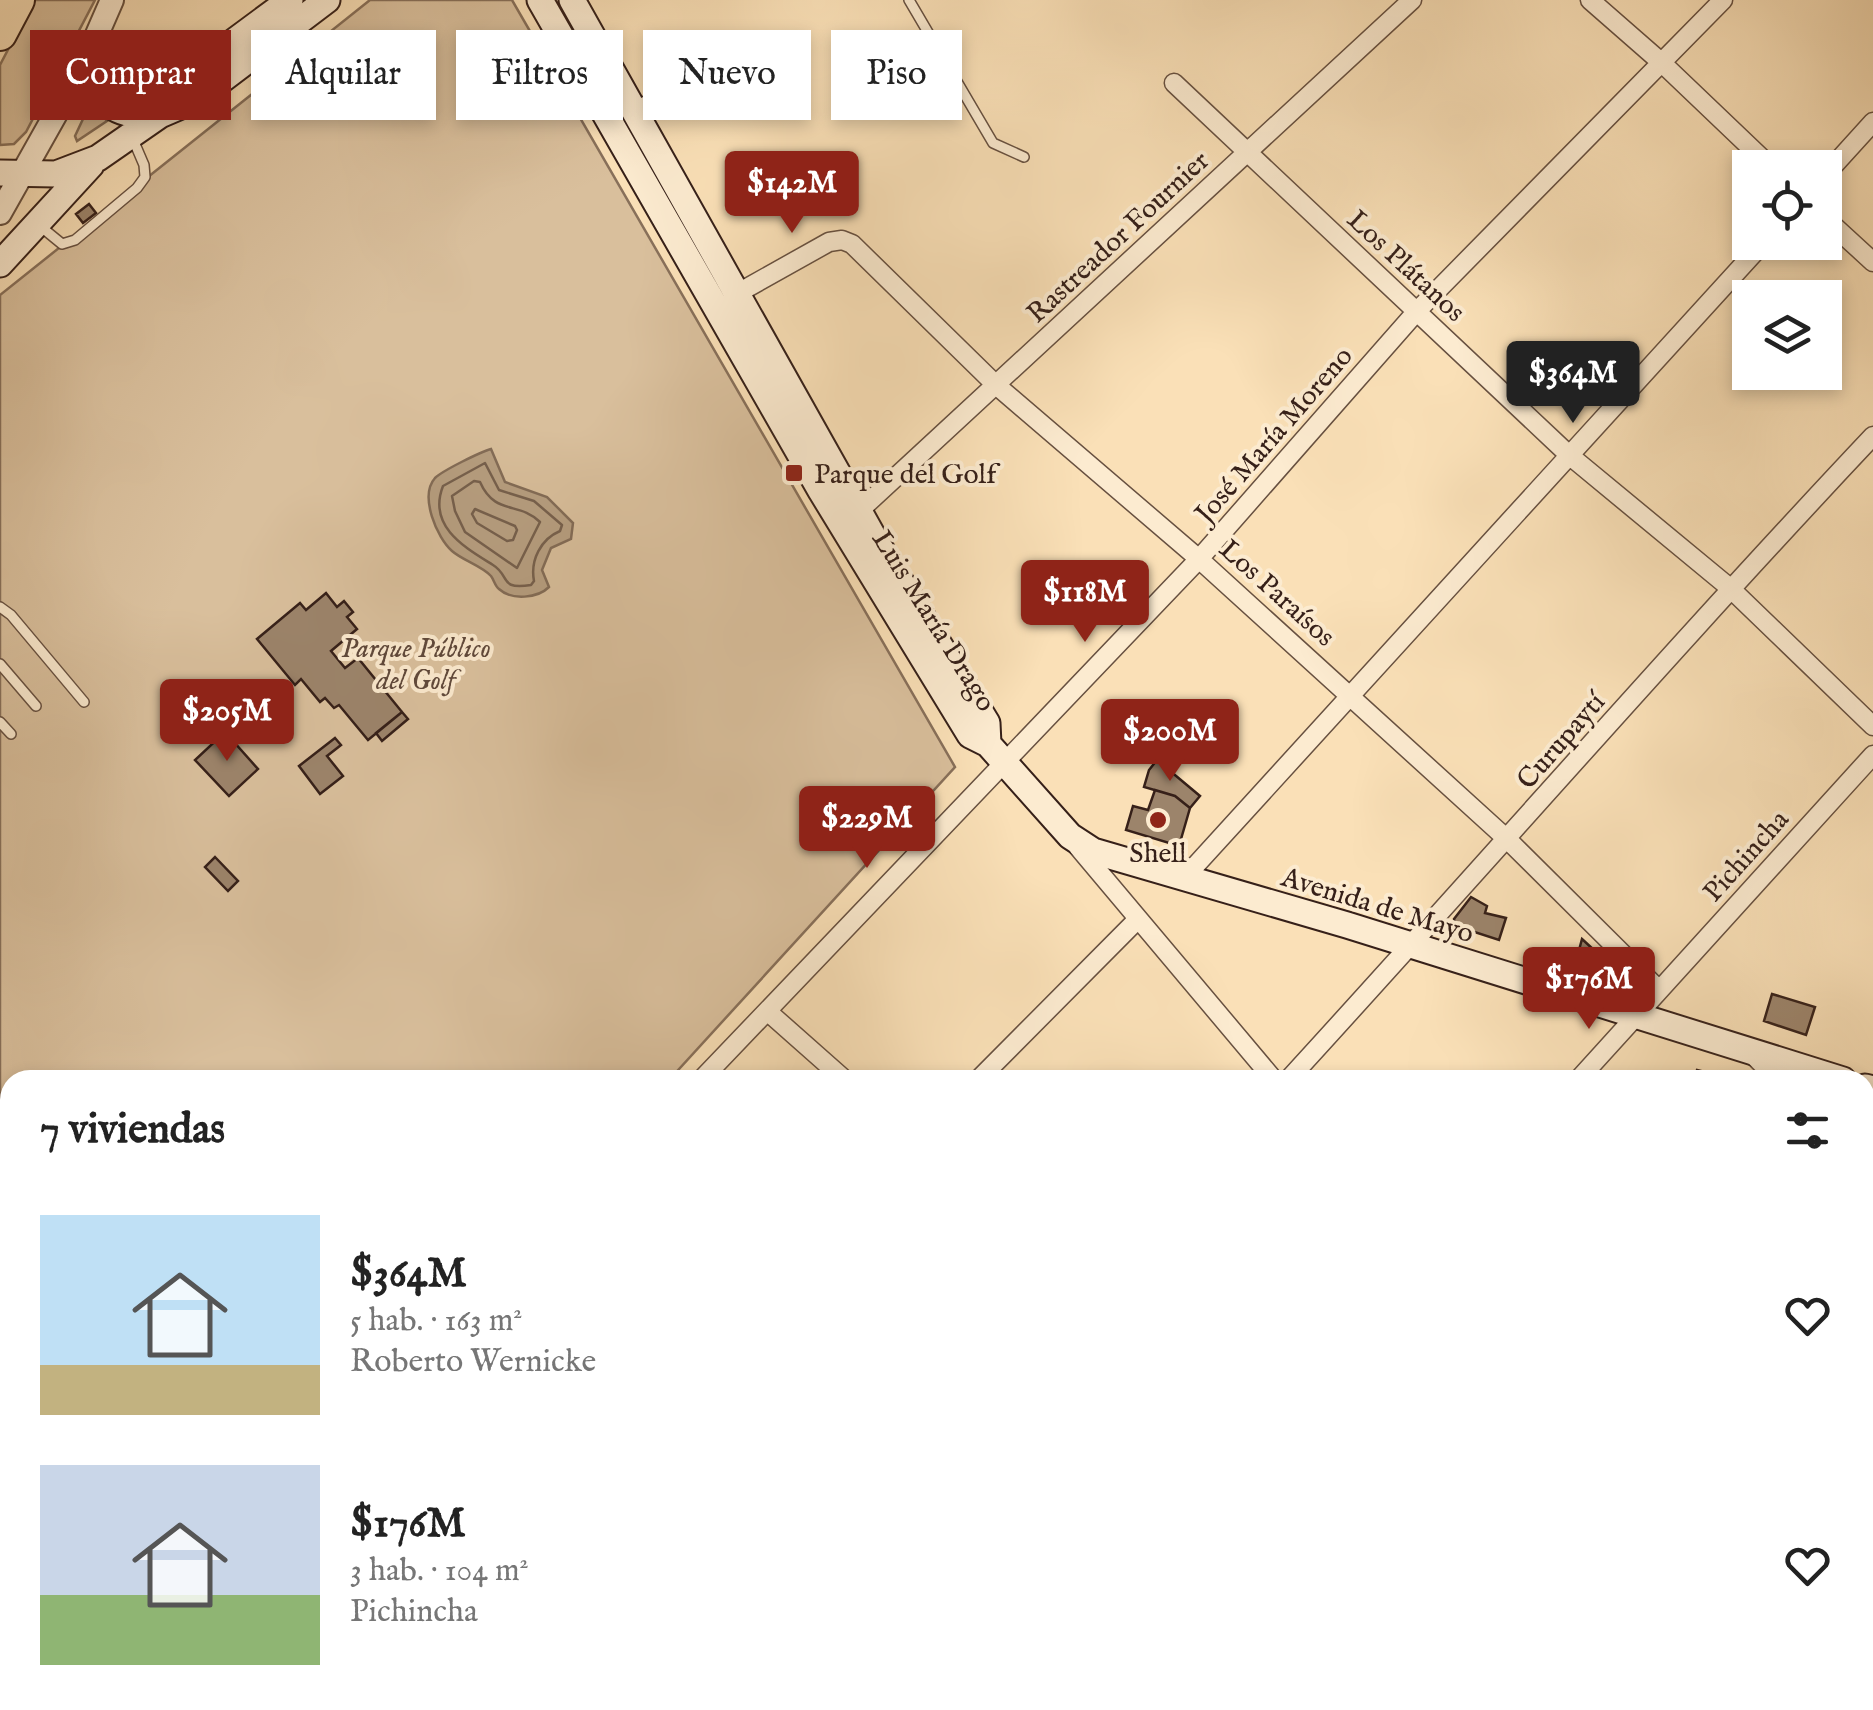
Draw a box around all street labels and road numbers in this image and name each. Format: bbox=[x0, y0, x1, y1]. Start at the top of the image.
street label: Rastreador Fournier bbox=[1020, 144, 1217, 331]
street label: Los Plátanos bbox=[1339, 203, 1472, 330]
street label: José María Moreno bbox=[1186, 340, 1361, 534]
street label: Luis María Drago bbox=[863, 524, 1003, 719]
street label: Los Paraísos bbox=[1211, 533, 1342, 655]
street label: Curupaytí bbox=[1510, 685, 1615, 797]
street label: Pichincha bbox=[1696, 803, 1798, 910]
street label: Avenida de Mayo bbox=[1276, 860, 1478, 952]

